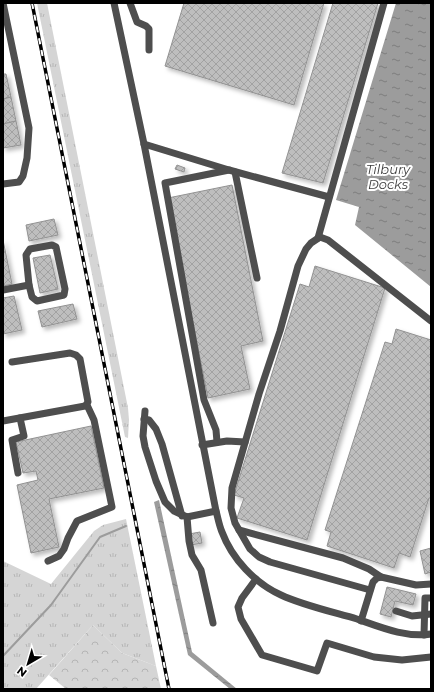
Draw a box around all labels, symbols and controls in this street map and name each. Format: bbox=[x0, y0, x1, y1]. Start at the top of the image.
water label: Tilbury Docks bbox=[366, 161, 411, 192]
north arrow bbox=[8, 644, 48, 684]
text: N bbox=[14, 664, 30, 680]

